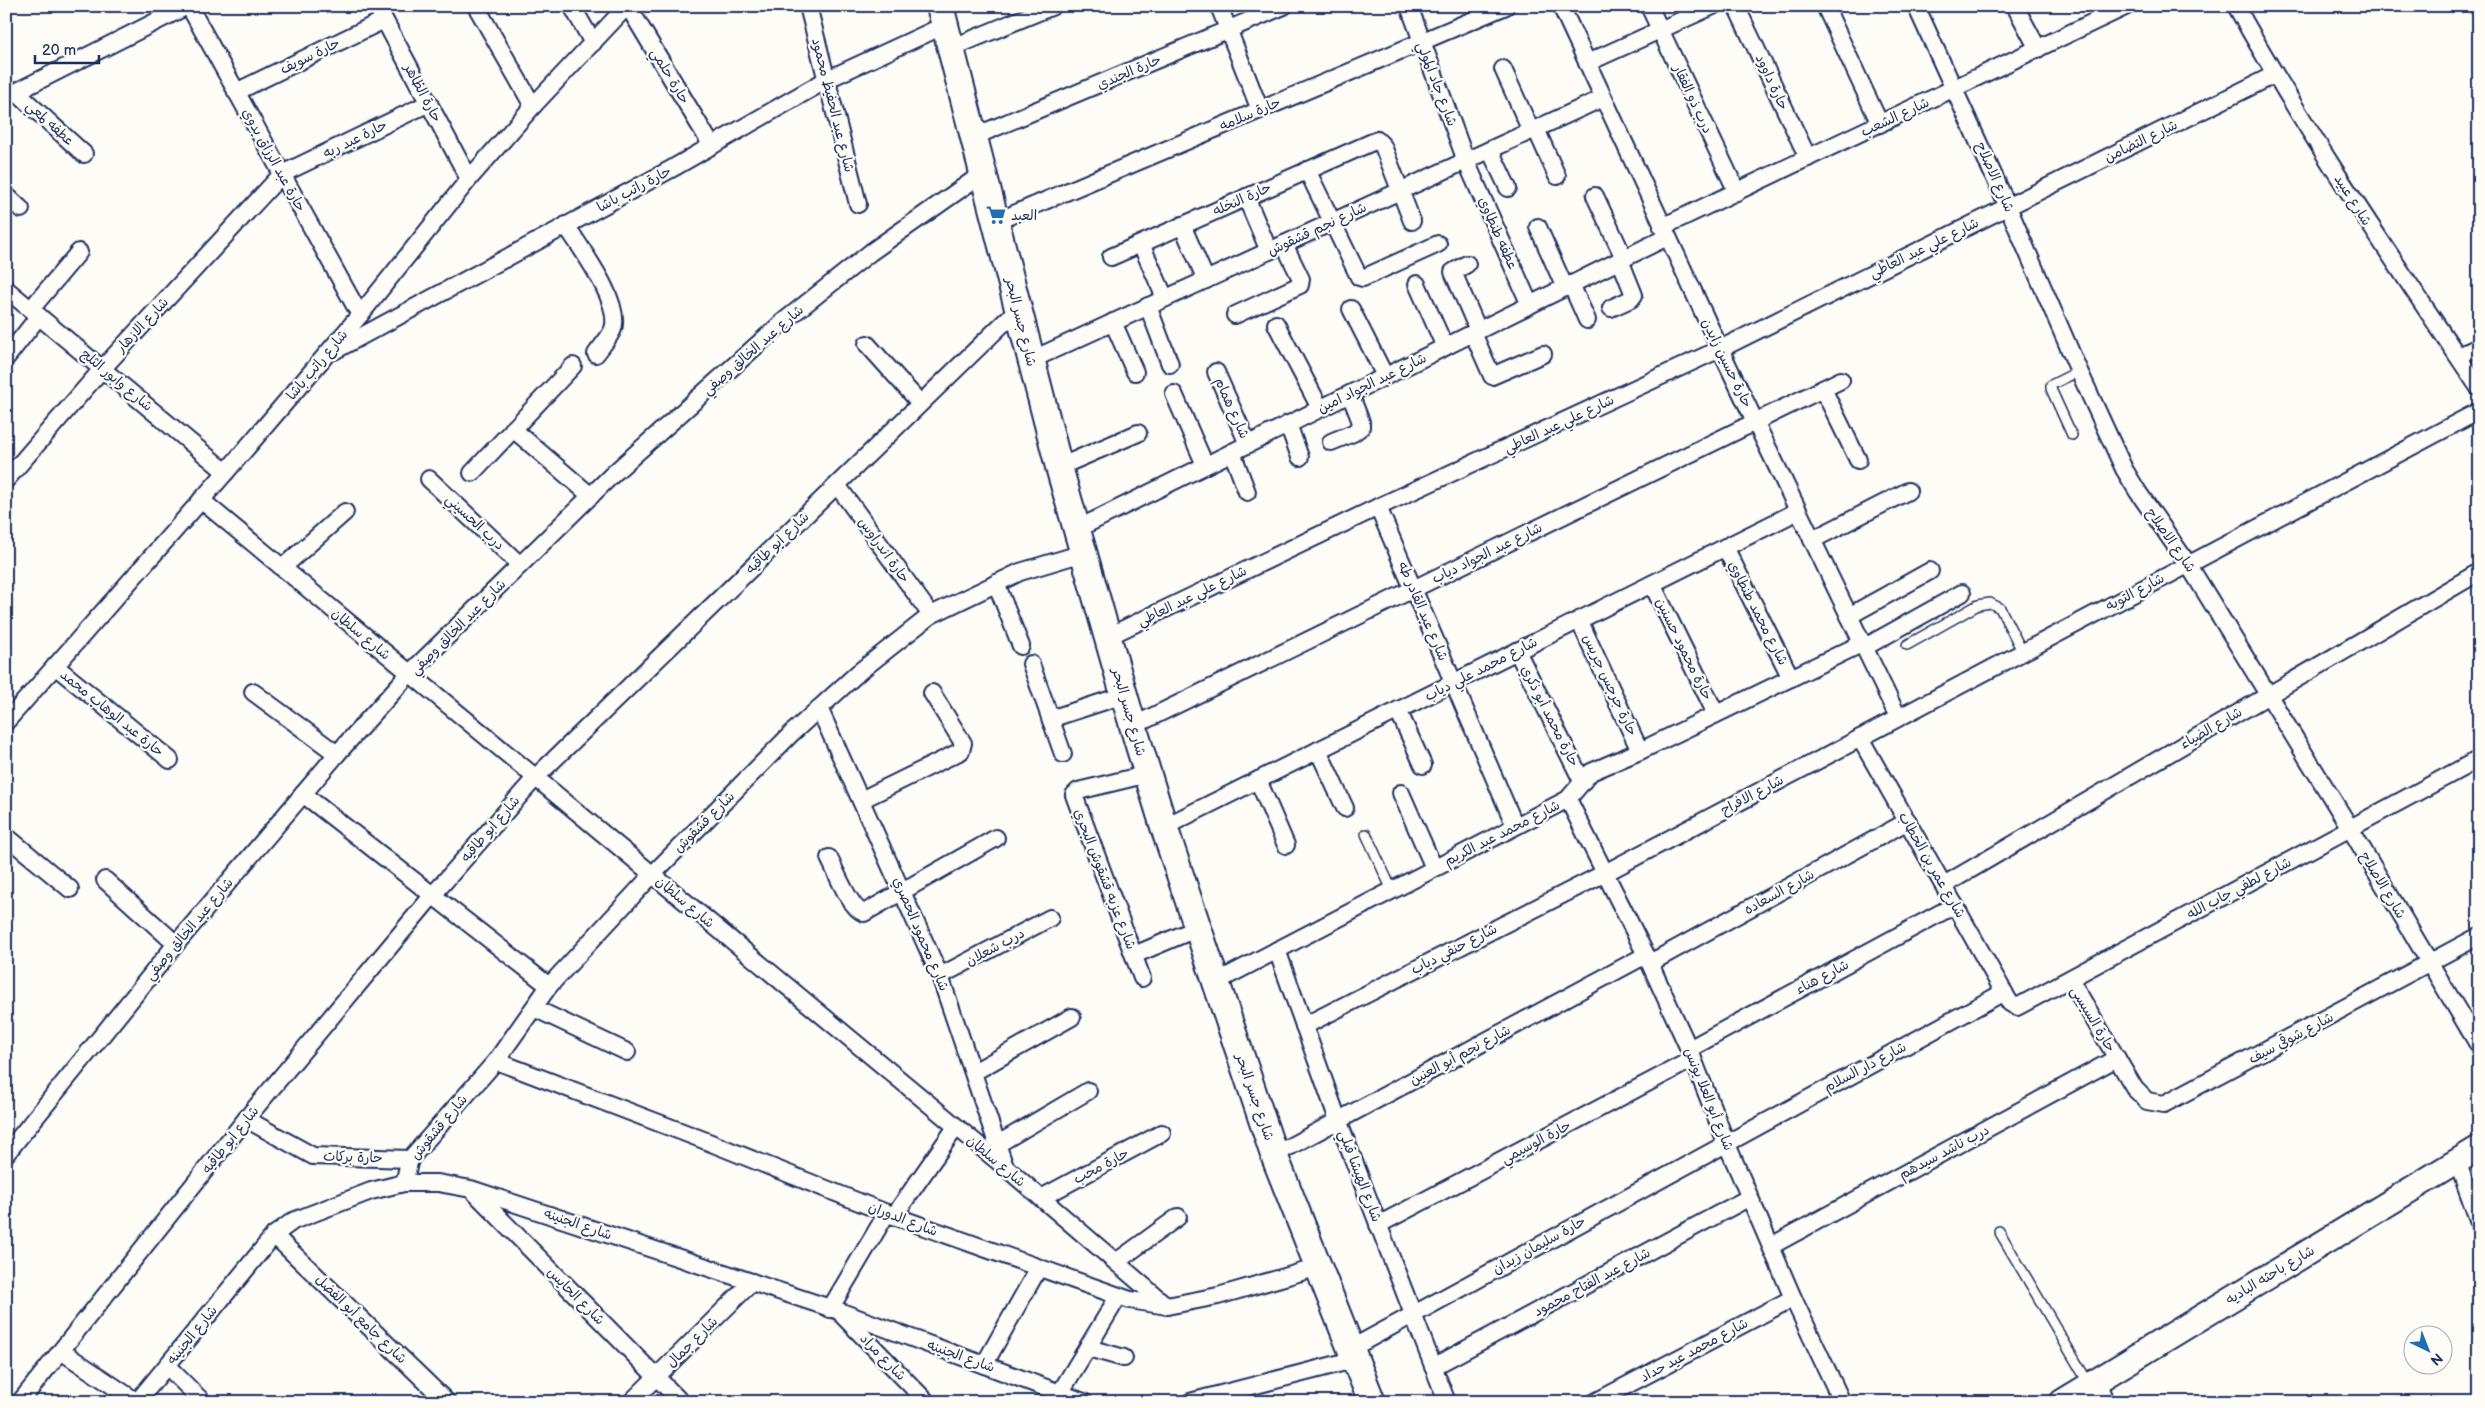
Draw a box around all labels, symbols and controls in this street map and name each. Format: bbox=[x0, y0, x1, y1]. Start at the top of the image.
scale bar bbox=[35, 32, 99, 64]
street label: حارة سويف bbox=[277, 34, 343, 78]
street label: شارع عبد الحفيظ محمود bbox=[807, 36, 858, 174]
street label: شارع جاد المولي bbox=[1409, 39, 1461, 130]
text: 20 m bbox=[42, 41, 76, 60]
street label: حارة حلمي bbox=[643, 45, 693, 109]
street label: حارة الجندي bbox=[1094, 51, 1164, 95]
street label: حارة داوود bbox=[1752, 51, 1792, 113]
street label: حارة الظاهر bbox=[400, 60, 446, 125]
street label: درب ذو الفقار bbox=[1669, 61, 1716, 136]
street label: حارة سلامه bbox=[1217, 94, 1283, 134]
street label: شارع الشعب bbox=[1858, 94, 1932, 141]
street label: عطفه لمعي bbox=[20, 97, 78, 152]
street label: حارة عبد الرزاق بدوي bbox=[237, 105, 309, 216]
street label: حارة عبد ربه bbox=[320, 116, 390, 162]
street label: شارع التضامن bbox=[2102, 116, 2181, 167]
street label: شارع الاصلاح bbox=[1971, 139, 2018, 215]
street label: حارة راتب باشا bbox=[594, 162, 674, 216]
street label: شارع عبيد bbox=[2330, 171, 2375, 229]
street label: حارة النخله bbox=[1210, 179, 1274, 219]
street label: عطفه طنطاوي bbox=[1473, 194, 1521, 272]
street label: شارع نجم قشقوش bbox=[1265, 199, 1370, 261]
supermarket icon: العبد bbox=[985, 204, 1007, 226]
place label: العبد bbox=[1011, 207, 1037, 224]
street label: شارع علي عبد العاطي bbox=[1867, 214, 1983, 285]
street label: شارع جسر البحر bbox=[1001, 275, 1040, 368]
street label: شارع الازهار bbox=[111, 294, 173, 358]
street label: شارع عبد الخالق وصفي bbox=[699, 301, 810, 402]
street label: حارة حسين زايدن bbox=[1698, 316, 1756, 410]
street label: شارع راتب باشا bbox=[283, 326, 352, 404]
street label: شارع وابور الثلج bbox=[77, 345, 156, 416]
street label: شارع عبد الجواد امين bbox=[1315, 349, 1430, 418]
street label: شارع همام bbox=[1209, 375, 1253, 442]
street label: شارع علي عبد العاطي bbox=[1501, 391, 1618, 461]
street label: درب الحسيني bbox=[439, 490, 508, 557]
street label: شارع الاصلاح bbox=[2142, 504, 2199, 576]
street label: شارع ابو طاقيه bbox=[742, 508, 813, 578]
street label: حارة اندراوس bbox=[855, 514, 913, 586]
street label: شارع عبد الجواد دياب bbox=[1429, 519, 1545, 588]
street label: شارع محمد طنطاوي bbox=[1723, 558, 1792, 669]
street label: شارع عبد القادر طه bbox=[1393, 559, 1452, 664]
street label: شارع علي عبد العاطي bbox=[1135, 562, 1251, 633]
street label: شارع التوبه bbox=[2103, 569, 2168, 615]
street label: شارع عبد الخالق وصفي bbox=[407, 576, 512, 681]
street label: حارة محمود حسنين bbox=[1652, 595, 1716, 703]
street label: شارع سلطان bbox=[328, 605, 394, 664]
street label: حارة جرجس جريس bbox=[1579, 632, 1641, 738]
street label: شارع محمد علي دياب bbox=[1422, 633, 1542, 708]
street label: حارة محمد أبو ذكري bbox=[1515, 663, 1583, 770]
street label: شارع جسر البحر bbox=[1107, 665, 1150, 758]
street label: حارة عبد الوهاب محمد bbox=[57, 666, 167, 760]
street label: شارع الضياء bbox=[2177, 703, 2246, 754]
street label: شارع الافراح bbox=[1718, 771, 1787, 820]
street label: شارع قشقوش bbox=[670, 788, 739, 857]
street label: شارع ابو طاقيه bbox=[457, 792, 524, 866]
street label: شارع محمد عبد الكريم bbox=[1441, 796, 1564, 871]
street label: شارع عزبه قشقوش البحري bbox=[1068, 806, 1140, 952]
street label: شارع عمر بن الخطاب bbox=[1894, 809, 1969, 921]
street label: شارع الاصلاح bbox=[2356, 849, 2410, 922]
street label: شارع لطفي جاب الله bbox=[2184, 853, 2296, 926]
street label: شارع السعاده bbox=[1741, 866, 1818, 919]
street label: شارع سلطان bbox=[652, 873, 718, 932]
street label: شارع عبد الخالق وصفي bbox=[141, 874, 240, 986]
street label: شارع محمود الحصري bbox=[887, 874, 953, 994]
street label: شارع حنفي دياب bbox=[1408, 920, 1502, 982]
street label: درب شعلان bbox=[963, 924, 1027, 970]
street label: شارع هناء bbox=[1792, 956, 1852, 999]
street label: حارة السيسى bbox=[2067, 983, 2119, 1055]
street label: شارع شوقي سيف bbox=[2246, 1008, 2337, 1069]
street label: شارع نجم أبو العنين bbox=[1407, 1021, 1514, 1091]
street label: شارع دار السلام bbox=[1821, 1038, 1910, 1098]
street label: شارع أبو العلا يونس bbox=[1680, 1045, 1737, 1153]
street label: شارع جسر البحر bbox=[1231, 1050, 1278, 1143]
street label: شارع قشقوش bbox=[407, 1091, 472, 1164]
street label: شارع ابو طاقيه bbox=[198, 1103, 263, 1178]
street label: حارة الوسيمي bbox=[1498, 1116, 1576, 1171]
street label: درب ناشد سيدهم bbox=[1896, 1121, 1993, 1185]
street label: شارع الهيشا قبلي bbox=[1331, 1128, 1385, 1226]
street label: شارع سلطان bbox=[963, 1132, 1029, 1191]
street label: حارة محب bbox=[1070, 1144, 1132, 1188]
street label: حارة بركات bbox=[323, 1147, 383, 1167]
street label: شارع الدوران bbox=[866, 1198, 940, 1241]
street label: شارع الجنينه bbox=[541, 1204, 614, 1244]
street label: حارة سليمان زيدان bbox=[1489, 1212, 1589, 1278]
street label: شارع باحثه الباديه bbox=[2222, 1242, 2318, 1309]
street label: شارع عبد الفتاح محمود bbox=[1531, 1244, 1654, 1321]
street label: شارع الحايس bbox=[543, 1264, 608, 1329]
street label: شارع جامع أبو الفضل bbox=[310, 1271, 410, 1369]
street label: شارع الجنينه bbox=[163, 1302, 222, 1368]
street label: شارع جمال bbox=[663, 1313, 722, 1372]
street label: شارع محمد عيد حداد bbox=[1637, 1314, 1751, 1387]
north arrow bbox=[2402, 1326, 2452, 1376]
street label: شارع مراد bbox=[856, 1330, 910, 1385]
street label: شارع الجنينه bbox=[925, 1336, 997, 1377]
text: N bbox=[2427, 1349, 2446, 1369]

